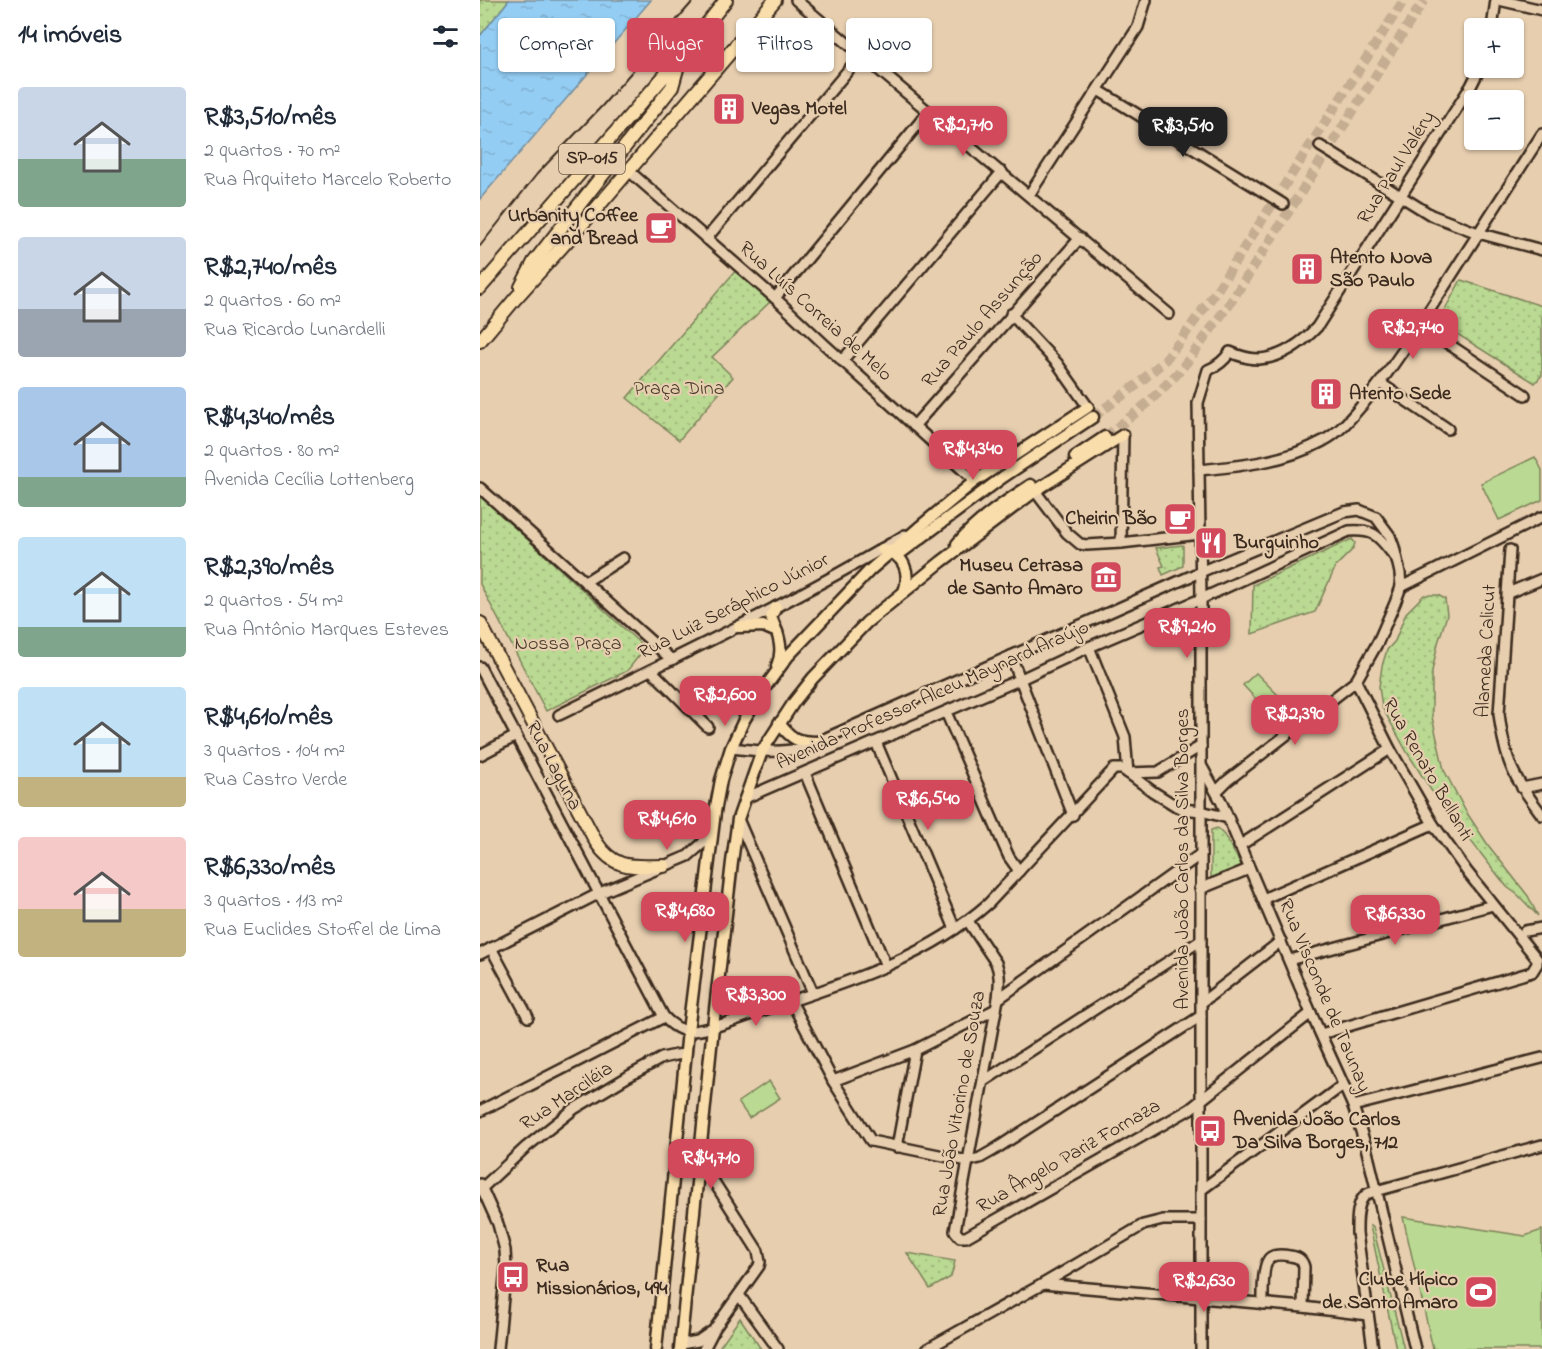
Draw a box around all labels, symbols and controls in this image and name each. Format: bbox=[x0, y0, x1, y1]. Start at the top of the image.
text: 14 imóveis bbox=[18, 17, 122, 55]
chip: Comprar bbox=[498, 18, 615, 72]
chip: Alugar bbox=[627, 18, 724, 72]
chip: Filtros bbox=[736, 18, 834, 72]
chip: Novo bbox=[846, 18, 932, 72]
map controls bbox=[1464, 18, 1524, 150]
button: + bbox=[1464, 18, 1524, 78]
icon: filters bbox=[429, 20, 462, 53]
button: − bbox=[1464, 90, 1524, 150]
building icon: Vegas Motel bbox=[711, 91, 747, 127]
place label: Vegas Motel bbox=[751, 95, 847, 125]
text: R$3,510/mês bbox=[204, 99, 337, 137]
pin: R$2,710 bbox=[908, 106, 1018, 157]
street label: Rua Paul Valéry bbox=[1351, 106, 1443, 230]
pin: R$3,510 bbox=[1128, 107, 1238, 158]
icon: home bbox=[66, 111, 138, 183]
text: R$2,710 bbox=[933, 111, 993, 140]
text: R$3,510 bbox=[1152, 112, 1214, 141]
text: 2 quartos · 70 m² bbox=[204, 137, 341, 166]
road number: SP-015 bbox=[559, 144, 625, 174]
text: Rua Arquiteto Marcelo Roberto bbox=[204, 166, 451, 195]
place label: Urbanity Coffee and Bread bbox=[508, 202, 639, 254]
cafe icon: Urbanity Coffee and Bread bbox=[643, 210, 679, 246]
street label: Rua Luís Correia de Melo bbox=[732, 235, 898, 389]
place label: Atento Nova São Paulo bbox=[1330, 244, 1433, 296]
street label: Rua Paulo Assunção bbox=[915, 245, 1051, 395]
text: R$2,740/mês bbox=[204, 249, 337, 287]
building icon: Atento Nova São Paulo bbox=[1289, 251, 1325, 287]
icon: home bbox=[66, 261, 138, 333]
text: 2 quartos · 60 m² bbox=[204, 287, 341, 316]
pin: R$2,740 bbox=[1358, 309, 1468, 360]
text: R$2,740 bbox=[1382, 314, 1444, 343]
text: Rua Ricardo Lunardelli bbox=[204, 316, 386, 345]
park label: Praça Dina bbox=[634, 375, 725, 404]
building icon: Atento Sede bbox=[1308, 376, 1344, 412]
place label: Atento Sede bbox=[1349, 380, 1452, 409]
text: R$4,340/mês bbox=[204, 399, 335, 437]
icon: home bbox=[66, 411, 138, 483]
pin: R$4,340 bbox=[918, 430, 1028, 481]
text: R$4,340 bbox=[943, 435, 1003, 464]
text: 2 quartos · 80 m² bbox=[204, 437, 340, 466]
text: Avenida Cecília Lottenberg bbox=[204, 466, 414, 495]
cafe icon: Cheirin Bão bbox=[1162, 501, 1198, 537]
place label: Cheirin Bão bbox=[1065, 505, 1157, 534]
restaurant icon: Burguinho bbox=[1193, 525, 1229, 561]
place label: Burguinho bbox=[1233, 529, 1319, 559]
street label: Rua Luiz Seráphico Júnior bbox=[633, 546, 835, 668]
text: R$2,390/mês bbox=[204, 549, 334, 587]
place label: Museu Cetrasa de Santo Amaro bbox=[947, 552, 1083, 604]
museum icon: Museu Cetrasa de Santo Amaro bbox=[1088, 559, 1124, 595]
icon: home bbox=[66, 561, 138, 633]
street label: Alameda Calicut bbox=[1469, 583, 1505, 719]
text: 2 quartos · 54 m² bbox=[204, 587, 343, 616]
pin: R$9,210 bbox=[1132, 608, 1242, 659]
text: R$9,210 bbox=[1158, 613, 1216, 642]
street label: Avenida Professor Alceu Maynard Araújo bbox=[772, 614, 1094, 778]
text: Rua Antônio Marques Esteves bbox=[204, 616, 449, 645]
park label: Nossa Praça bbox=[514, 630, 622, 659]
pin: R$2,600 bbox=[670, 676, 780, 727]
text: R$2,600 bbox=[694, 681, 756, 710]
street label: Rua Renato Bellanti bbox=[1374, 693, 1480, 847]
pin: R$2,390 bbox=[1240, 695, 1350, 746]
text: R$4,610/mês bbox=[204, 699, 333, 737]
text: R$2,390 bbox=[1265, 700, 1325, 729]
street label: Avenida João Carlos da Silva Borges bbox=[1169, 708, 1199, 1010]
icon: home bbox=[66, 711, 138, 783]
street label: Rua Laguna bbox=[516, 716, 589, 816]
text: 3 quartos · 104 m² bbox=[204, 737, 345, 766]
text: Rua Castro Verde bbox=[204, 766, 347, 795]
pin: R$6,540 bbox=[873, 780, 983, 831]
text: R$6,540 bbox=[896, 785, 960, 814]
pin: R$4,610 bbox=[612, 800, 722, 851]
text: R$4,610 bbox=[638, 805, 696, 834]
text: R$6,330/mês bbox=[204, 849, 336, 887]
icon: home bbox=[66, 861, 138, 933]
text: 3 quartos · 113 m² bbox=[204, 887, 343, 916]
pin: R$4,680 bbox=[630, 892, 740, 943]
street label: Rua Visconde de Taunay bbox=[1270, 895, 1378, 1097]
pin: R$6,330 bbox=[1340, 895, 1450, 946]
text: R$4,680 bbox=[655, 897, 715, 926]
text: R$6,330 bbox=[1365, 900, 1425, 929]
text: Rua Euclides Stoffel de Lima bbox=[204, 916, 441, 945]
pin: R$3,300 bbox=[701, 976, 811, 1027]
text: R$3,300 bbox=[726, 981, 786, 1010]
street label: Rua João Vitorino de Souza bbox=[926, 989, 994, 1219]
street label: Rua Marciléia bbox=[515, 1055, 619, 1139]
street label: Rua Ângelo Pariz Fornaza bbox=[972, 1092, 1167, 1222]
place label: Avenida João Carlos Da Silva Borges, 712 bbox=[1232, 1106, 1401, 1159]
bus stop icon: Avenida João Carlos Da Silva Borges, 712 bbox=[1192, 1113, 1228, 1149]
pin: R$4,710 bbox=[656, 1139, 766, 1190]
text: R$4,710 bbox=[682, 1144, 740, 1173]
place label: Rua Missionários, 494 bbox=[536, 1252, 668, 1304]
bus stop icon: Rua Missionários, 494 bbox=[495, 1259, 531, 1295]
pin: R$2,630 bbox=[1149, 1262, 1259, 1313]
place label: Clube Hípico de Santo Amaro bbox=[1322, 1266, 1458, 1318]
text: R$2,630 bbox=[1173, 1267, 1235, 1296]
sports icon: Clube Hípico de Santo Amaro bbox=[1463, 1274, 1499, 1310]

